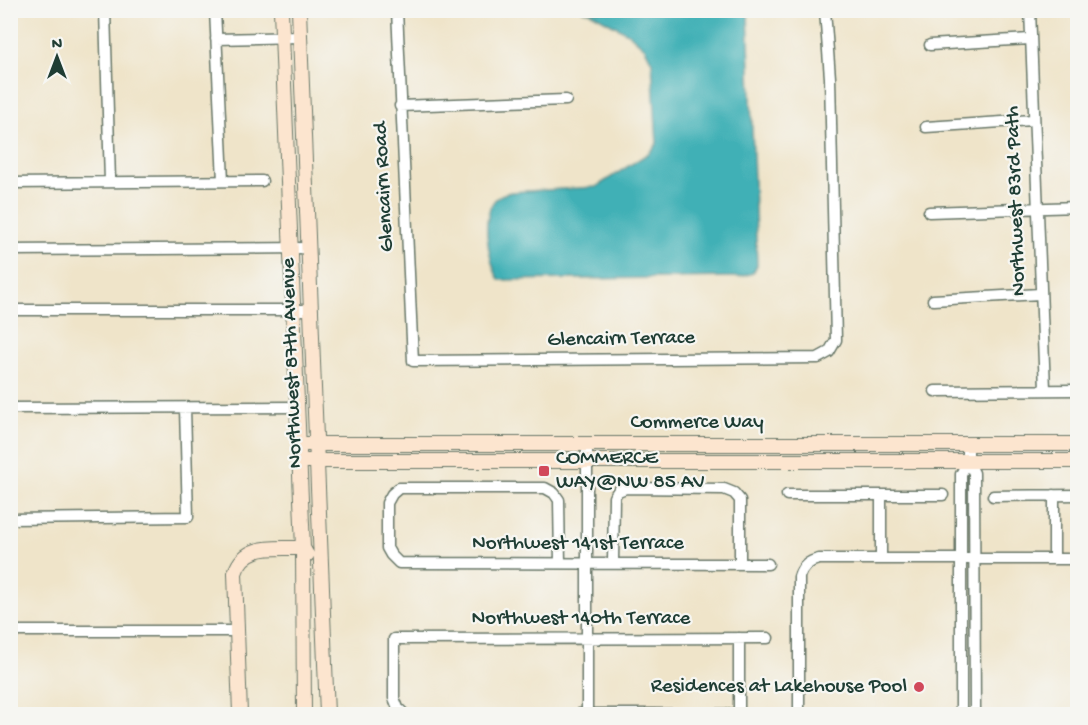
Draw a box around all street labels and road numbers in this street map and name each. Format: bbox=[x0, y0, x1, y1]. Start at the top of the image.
street label: Northwest 83rd Path bbox=[1001, 105, 1033, 297]
street label: Glencairn Road bbox=[369, 120, 401, 253]
street label: Northwest 87th Avenue bbox=[277, 256, 309, 469]
street label: Glencairn Terrace bbox=[547, 326, 696, 354]
street label: Commerce Way bbox=[630, 411, 764, 436]
street label: Northwest 141st Terrace bbox=[472, 532, 685, 557]
street label: Northwest 140th Terrace bbox=[472, 607, 692, 632]

